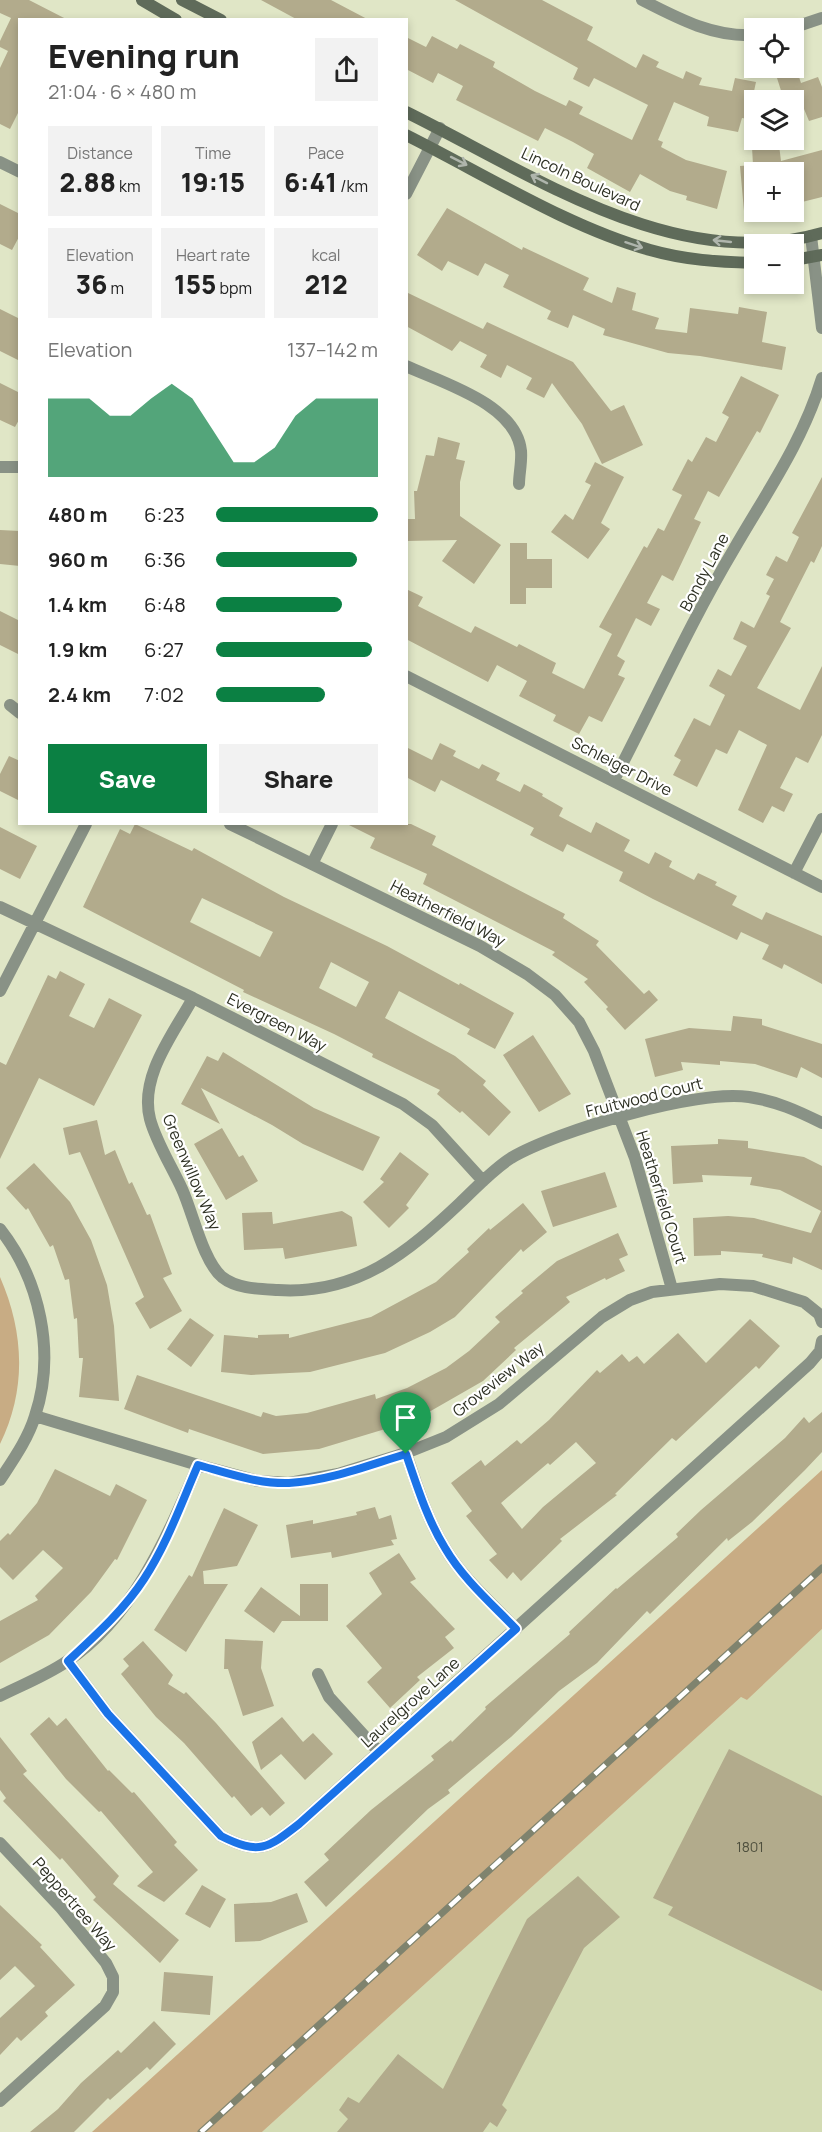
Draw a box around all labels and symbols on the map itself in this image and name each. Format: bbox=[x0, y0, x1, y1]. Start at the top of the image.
street label: Lincoln Boulevard bbox=[518, 142, 644, 216]
one-way arrow bbox=[449, 156, 467, 168]
one-way arrow bbox=[531, 172, 549, 184]
one-way arrow bbox=[713, 235, 733, 246]
one-way arrow bbox=[624, 240, 643, 251]
street label: Bondy Lane bbox=[674, 529, 734, 615]
street label: Schleiger Drive bbox=[568, 731, 676, 801]
street label: Heatherfield Way bbox=[387, 874, 510, 952]
street label: Evergreen Way bbox=[223, 987, 331, 1057]
street label: Fruitwood Court bbox=[583, 1072, 705, 1122]
street label: Greenwillow Way bbox=[158, 1111, 227, 1234]
street label: Heatherfield Court bbox=[631, 1128, 693, 1266]
street label: Groveview Way bbox=[448, 1336, 549, 1422]
pin bbox=[380, 1392, 431, 1454]
street label: Laurelgrove Lane bbox=[356, 1652, 464, 1752]
house number: 1801 bbox=[736, 1837, 764, 1856]
street label: Peppertree Way bbox=[28, 1852, 122, 1956]

